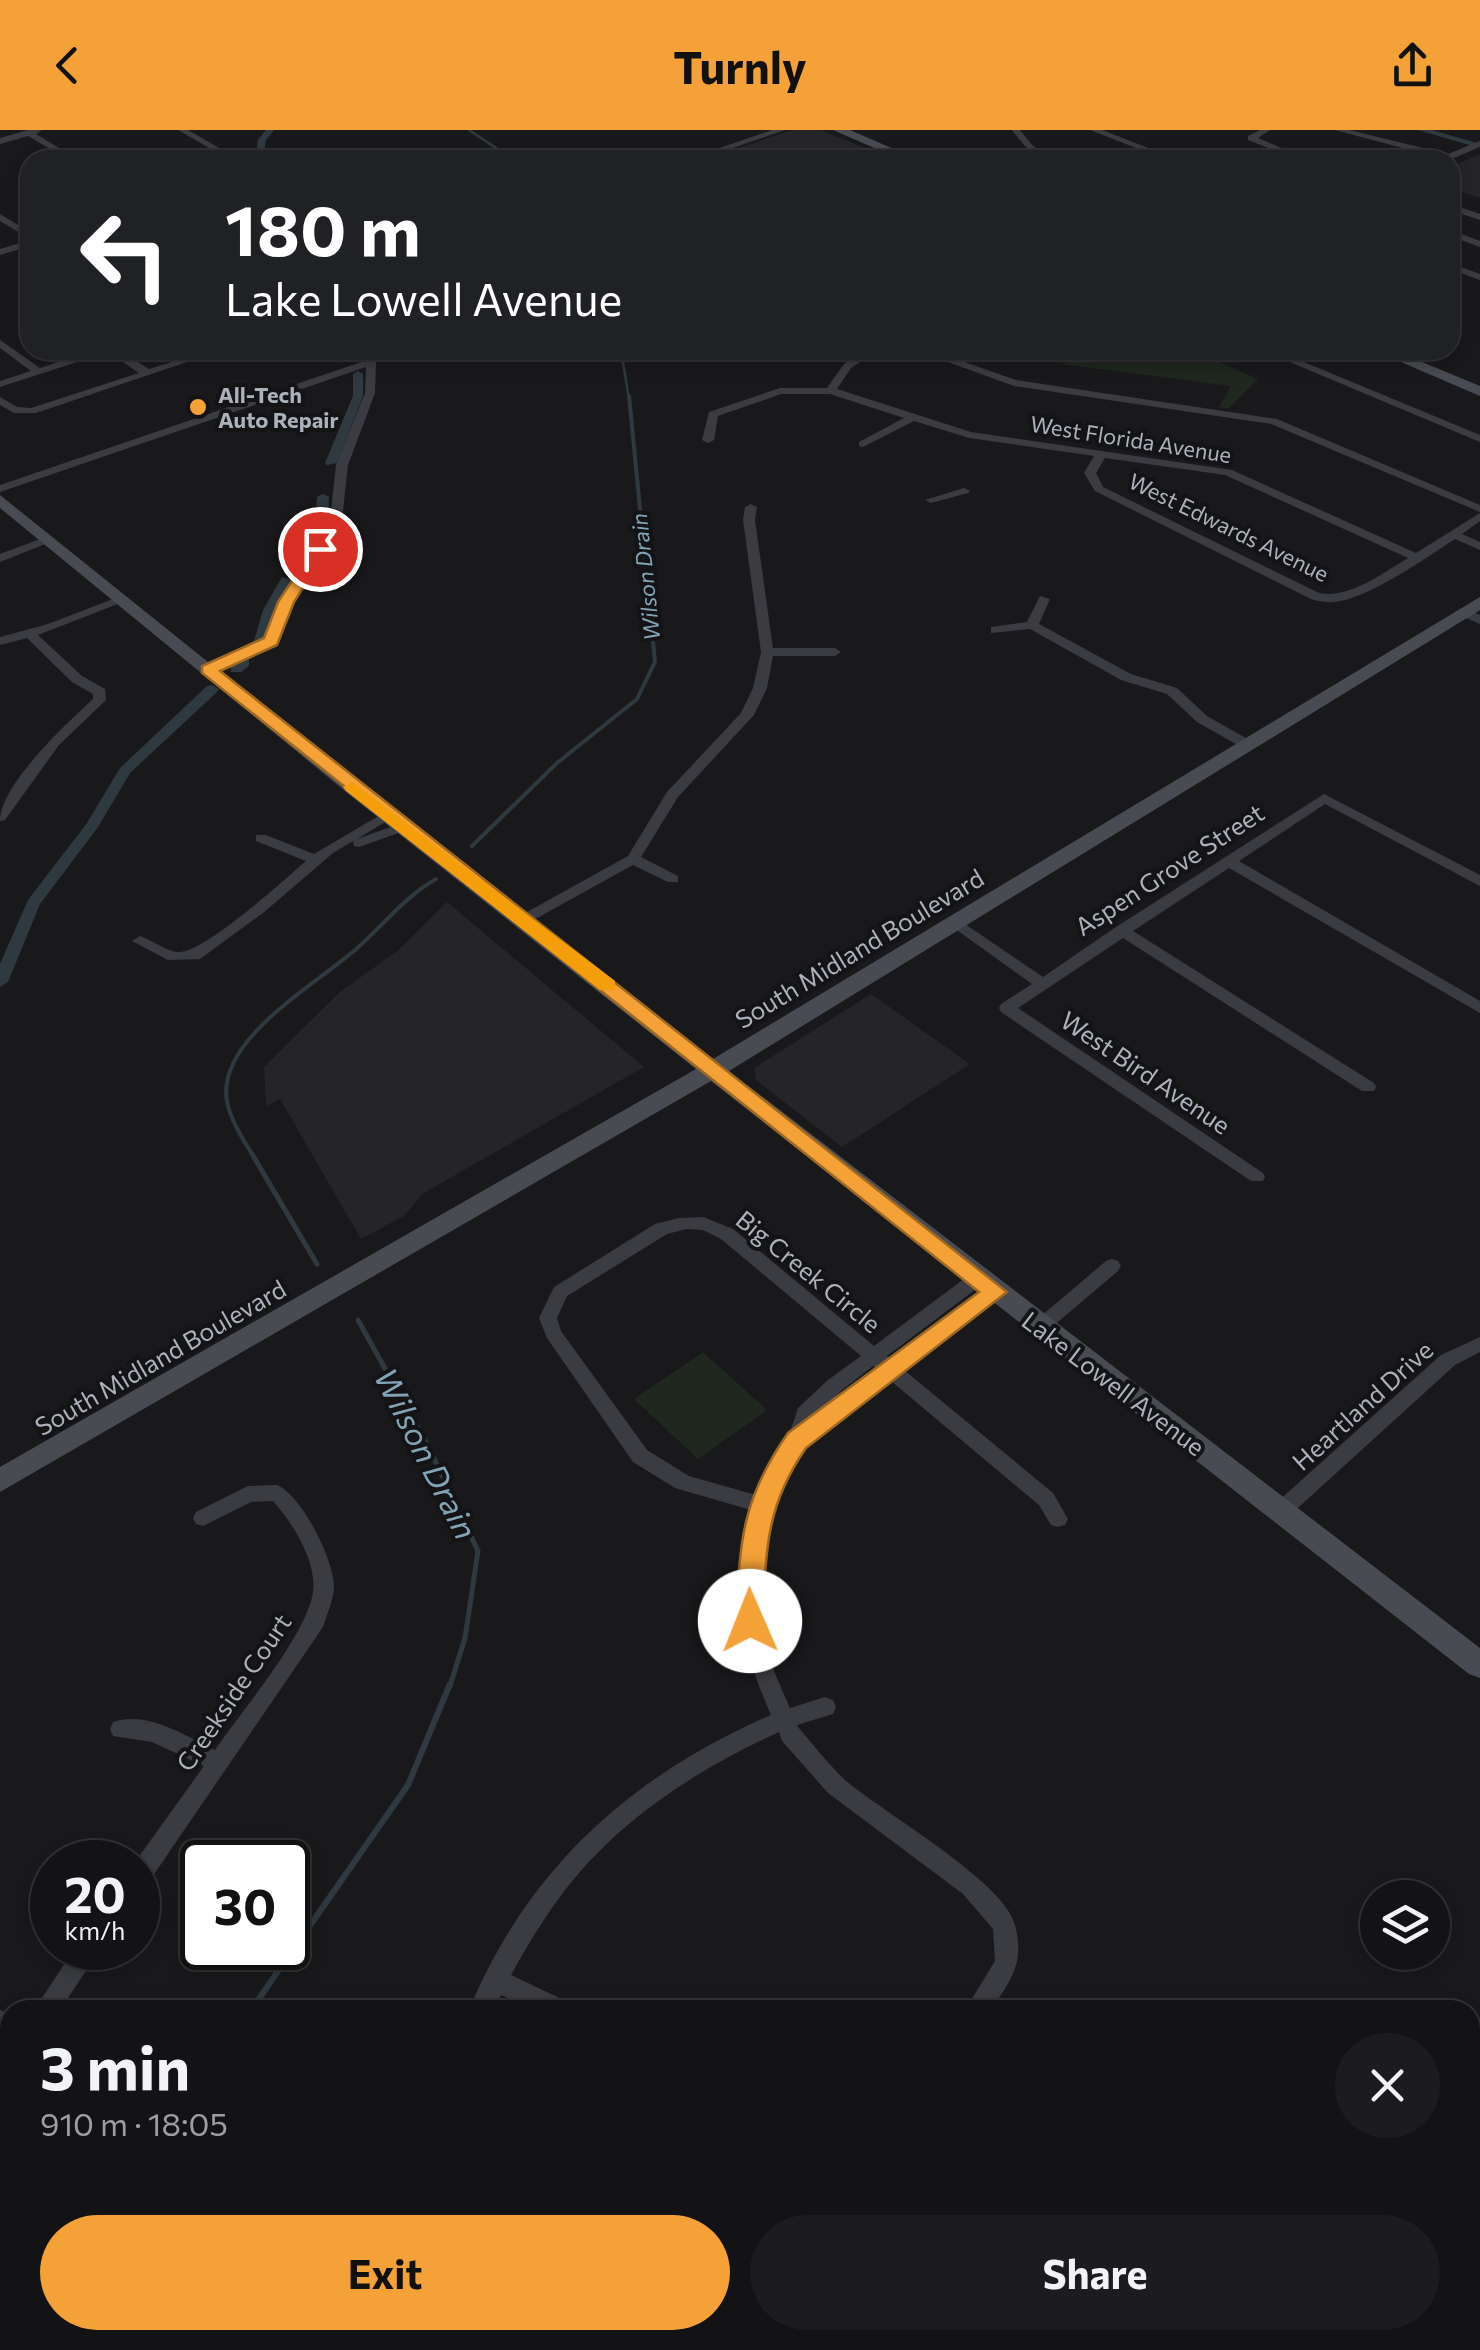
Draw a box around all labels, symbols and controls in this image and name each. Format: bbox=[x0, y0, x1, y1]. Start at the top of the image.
icon: back bbox=[40, 38, 95, 93]
text: Turnly bbox=[673, 38, 807, 93]
icon: share bbox=[1385, 38, 1440, 93]
text: 180 m bbox=[225, 185, 421, 270]
icon: left bbox=[60, 190, 190, 320]
text: Lake Lowell Avenue bbox=[225, 270, 622, 325]
place label: All-Tech Auto Repair bbox=[218, 381, 339, 433]
marker: All-Tech Auto Repair bbox=[187, 396, 209, 418]
street label: West Florida Avenue bbox=[1029, 410, 1233, 468]
street label: West Edwards Avenue bbox=[1125, 467, 1333, 587]
pin bbox=[278, 507, 363, 592]
water label: Wilson Drain bbox=[625, 512, 665, 642]
icon: arrive bbox=[293, 522, 348, 577]
street label: Aspen Grove Street bbox=[1069, 797, 1269, 941]
street label: South Midland Boulevard bbox=[729, 862, 989, 1034]
street label: West Bird Avenue bbox=[1056, 1004, 1236, 1140]
street label: Big Creek Circle bbox=[731, 1204, 887, 1338]
street label: South Midland Boulevard bbox=[29, 1273, 291, 1441]
street label: Lake Lowell Avenue bbox=[1017, 1305, 1211, 1461]
street label: Heartland Drive bbox=[1286, 1334, 1438, 1476]
water label: Wilson Drain bbox=[367, 1361, 487, 1545]
position arrow bbox=[698, 1569, 802, 1673]
street label: Creekside Court bbox=[169, 1608, 297, 1776]
speed limit sign: 30 bbox=[180, 1840, 310, 1970]
text: 20 bbox=[64, 1862, 126, 1923]
map controls bbox=[1360, 1880, 1450, 1970]
button: layers bbox=[1360, 1880, 1450, 1970]
text: km/h bbox=[65, 1915, 125, 1945]
text: 3 min bbox=[40, 2029, 190, 2102]
button: close bbox=[1335, 2033, 1440, 2138]
text: 910 m · 18:05 bbox=[40, 2103, 228, 2143]
button: Exit bbox=[40, 2215, 730, 2330]
button: Share bbox=[750, 2215, 1440, 2330]

